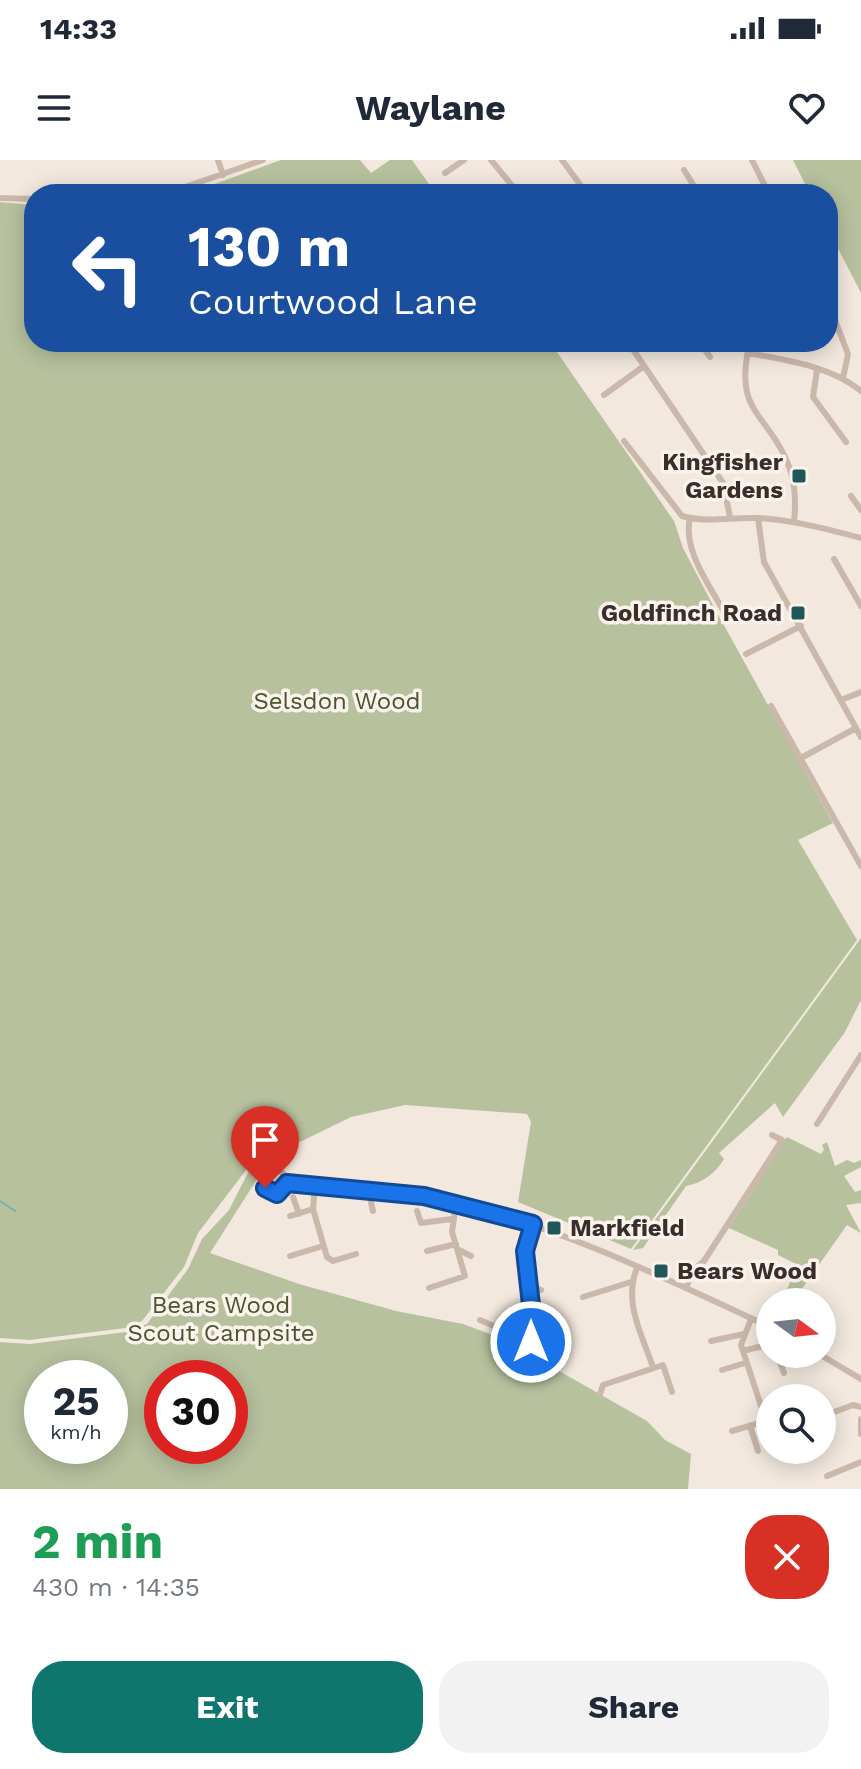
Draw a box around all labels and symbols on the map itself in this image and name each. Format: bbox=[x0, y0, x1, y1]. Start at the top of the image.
place label: Kingfisher Gardens bbox=[662, 448, 784, 504]
marker: Kingfisher Gardens bbox=[790, 467, 808, 485]
place label: Goldfinch Road bbox=[601, 599, 782, 627]
marker: Goldfinch Road bbox=[789, 604, 807, 622]
park label: Selsdon Wood bbox=[253, 687, 421, 715]
pin bbox=[231, 1106, 299, 1188]
place label: Markfield bbox=[570, 1214, 685, 1242]
marker: Markfield bbox=[545, 1219, 563, 1237]
place label: Bears Wood bbox=[677, 1257, 817, 1285]
marker: Bears Wood bbox=[652, 1262, 670, 1280]
north arrow bbox=[756, 1288, 836, 1368]
park label: Bears Wood Scout Campsite bbox=[127, 1291, 315, 1347]
position arrow bbox=[489, 1300, 573, 1384]
speed limit sign: 30 bbox=[144, 1360, 248, 1464]

